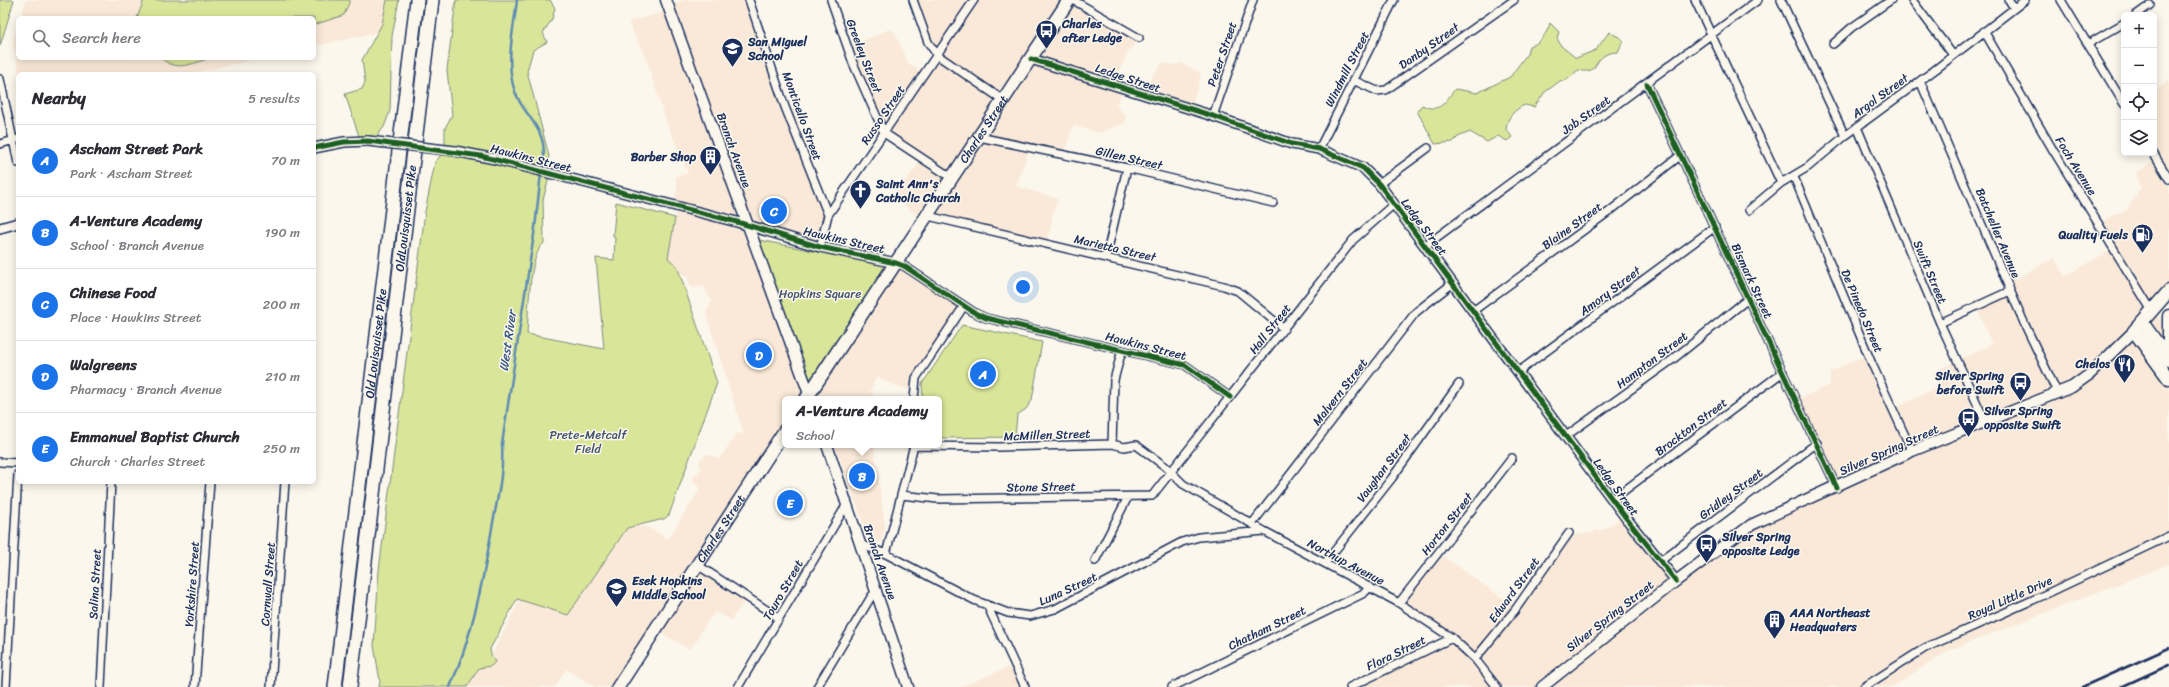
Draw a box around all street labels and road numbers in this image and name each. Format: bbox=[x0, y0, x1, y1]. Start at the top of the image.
street label: Greeley Street bbox=[840, 16, 889, 97]
street label: Danby Street bbox=[1394, 16, 1465, 75]
street label: Peter Street bbox=[1201, 19, 1243, 89]
street label: Windmill Street bbox=[1318, 27, 1376, 111]
street label: Ledge Street bbox=[1092, 57, 1164, 99]
street label: Argol Street bbox=[1846, 67, 1914, 125]
street label: Monticello Street bbox=[776, 68, 828, 164]
street label: Russo Street bbox=[855, 80, 911, 150]
street label: Job Street bbox=[1556, 90, 1615, 141]
street label: Charles Street bbox=[953, 91, 1014, 168]
street label: Branch Avenue bbox=[710, 109, 758, 191]
street label: Foch Avenue bbox=[2049, 132, 2103, 200]
street label: Hawkins Street bbox=[488, 137, 574, 179]
street label: Gillen Street bbox=[1093, 140, 1166, 177]
street label: OldLouisquisset Pike bbox=[389, 164, 423, 273]
street label: Batcheller Avenue bbox=[1969, 184, 2027, 282]
street label: Ledge Street bbox=[1395, 193, 1453, 261]
street label: Blaine Street bbox=[1537, 196, 1607, 256]
street label: Hawkins Street bbox=[801, 220, 887, 260]
street label: Marietta Street bbox=[1072, 228, 1159, 268]
street label: Swift Street bbox=[1907, 237, 1953, 307]
street label: Bismark Street bbox=[1725, 239, 1779, 323]
street label: Amory Street bbox=[1574, 260, 1646, 322]
street label: De Pinedo Street bbox=[1834, 266, 1890, 356]
street label: Old Louisquisset Pike bbox=[359, 287, 393, 400]
street label: Hall Street bbox=[1243, 299, 1297, 359]
street label: Hawkins Street bbox=[1103, 325, 1189, 367]
street label: Hampton Street bbox=[1611, 325, 1693, 395]
street label: Malvern Street bbox=[1306, 353, 1374, 431]
street label: Brockton Street bbox=[1650, 392, 1732, 462]
street label: Silver Spring Street bbox=[1836, 418, 1942, 482]
street label: McMillen Street bbox=[1003, 422, 1091, 448]
street label: Vaughan Street bbox=[1351, 428, 1418, 507]
street label: Ledge Street bbox=[1587, 453, 1645, 521]
street label: Gridley Street bbox=[1694, 462, 1768, 526]
street label: Stone Street bbox=[1006, 475, 1076, 499]
street label: Horton Street bbox=[1415, 487, 1479, 560]
street label: Charles Street bbox=[691, 490, 751, 567]
street label: Branch Avenue bbox=[857, 521, 903, 603]
street label: Northup Avenue bbox=[1303, 532, 1389, 592]
street label: Yorkshire Street bbox=[178, 540, 206, 628]
street label: Cornwall Street bbox=[254, 541, 282, 627]
street label: Salina Street bbox=[82, 548, 108, 620]
street label: Edward Street bbox=[1482, 552, 1546, 628]
street label: Touro Street bbox=[757, 555, 809, 625]
street label: Luna Street bbox=[1035, 566, 1101, 612]
street label: Royal Little Drive bbox=[1964, 569, 2056, 626]
street label: Silver Spring Street bbox=[1561, 574, 1659, 658]
street label: Chatham Street bbox=[1224, 600, 1310, 656]
street label: Flora Street bbox=[1362, 629, 1430, 677]

